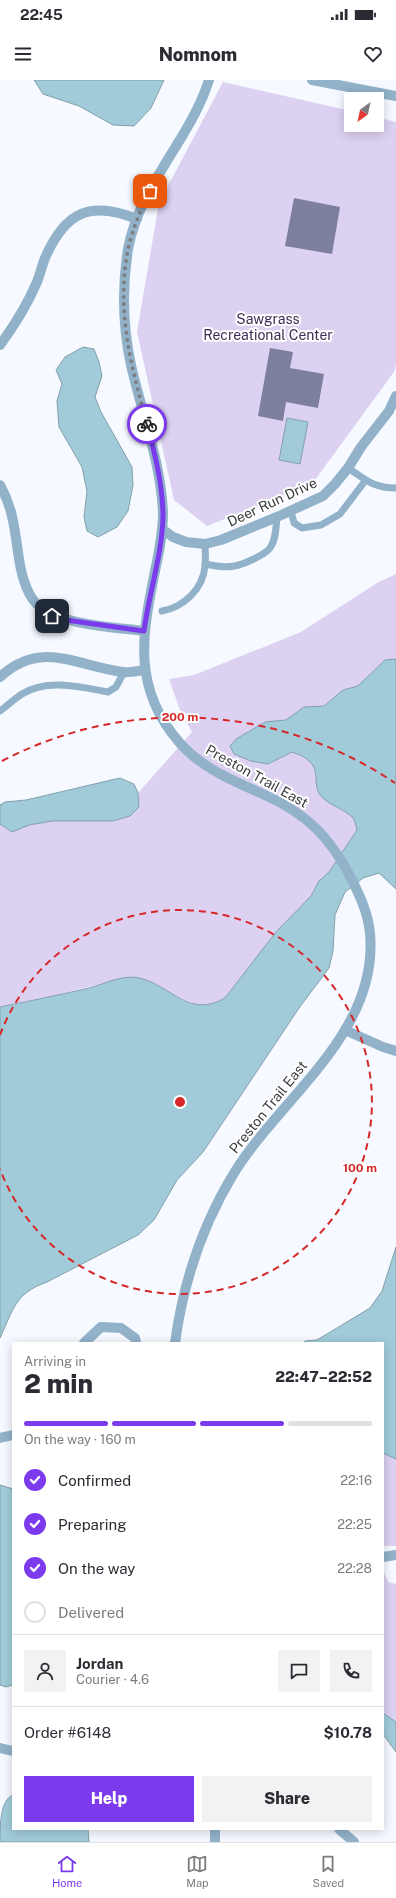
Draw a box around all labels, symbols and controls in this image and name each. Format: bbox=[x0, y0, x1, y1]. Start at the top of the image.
text: 22:45 bbox=[20, 6, 63, 23]
icon: menu bbox=[12, 43, 34, 65]
icon: heart bbox=[362, 43, 384, 65]
text: Nomnom bbox=[159, 44, 237, 65]
north arrow bbox=[344, 92, 384, 132]
map controls bbox=[344, 92, 384, 132]
pin bbox=[133, 174, 167, 208]
icon: bag bbox=[139, 180, 161, 202]
park label: Sawgrass Recreational Center bbox=[203, 311, 333, 343]
courier bbox=[127, 404, 167, 444]
icon: bike bbox=[136, 413, 158, 435]
street label: Deer Run Drive bbox=[225, 474, 319, 530]
pin bbox=[35, 599, 69, 633]
icon: home bbox=[41, 605, 63, 627]
text: 200 m bbox=[162, 710, 198, 724]
street label: Preston Trail East bbox=[203, 741, 311, 811]
street label: Preston Trail East bbox=[226, 1058, 310, 1156]
centre of rings bbox=[173, 1095, 187, 1109]
text: 100 m bbox=[343, 1161, 377, 1175]
text: Arriving in bbox=[24, 1354, 86, 1369]
text: 2 min bbox=[24, 1368, 93, 1399]
text: 22:47–22:52 bbox=[275, 1368, 372, 1385]
text: On the way · 160 m bbox=[24, 1432, 136, 1447]
icon: check bbox=[24, 1469, 46, 1491]
text: Confirmed bbox=[58, 1472, 131, 1489]
text: 22:16 bbox=[340, 1473, 372, 1488]
icon: check bbox=[24, 1513, 46, 1535]
text: Preparing bbox=[58, 1516, 127, 1533]
text: 22:25 bbox=[337, 1517, 372, 1532]
icon: check bbox=[24, 1557, 46, 1579]
text: On the way bbox=[58, 1560, 135, 1577]
text: 22:28 bbox=[337, 1561, 372, 1576]
text: Delivered bbox=[58, 1604, 124, 1621]
button: person bbox=[24, 1650, 66, 1692]
button: chat bbox=[278, 1650, 320, 1692]
button: phone bbox=[330, 1650, 372, 1692]
text: Jordan bbox=[76, 1655, 123, 1672]
text: Courier · 4.6 bbox=[76, 1672, 149, 1687]
text: Order #6148 bbox=[24, 1724, 111, 1741]
text: $10.78 bbox=[324, 1724, 372, 1741]
button: Help bbox=[24, 1776, 194, 1822]
button: Share bbox=[202, 1776, 372, 1822]
tab: Home bbox=[52, 1853, 82, 1889]
tab: Map bbox=[186, 1853, 209, 1889]
tab: Saved bbox=[313, 1853, 344, 1889]

